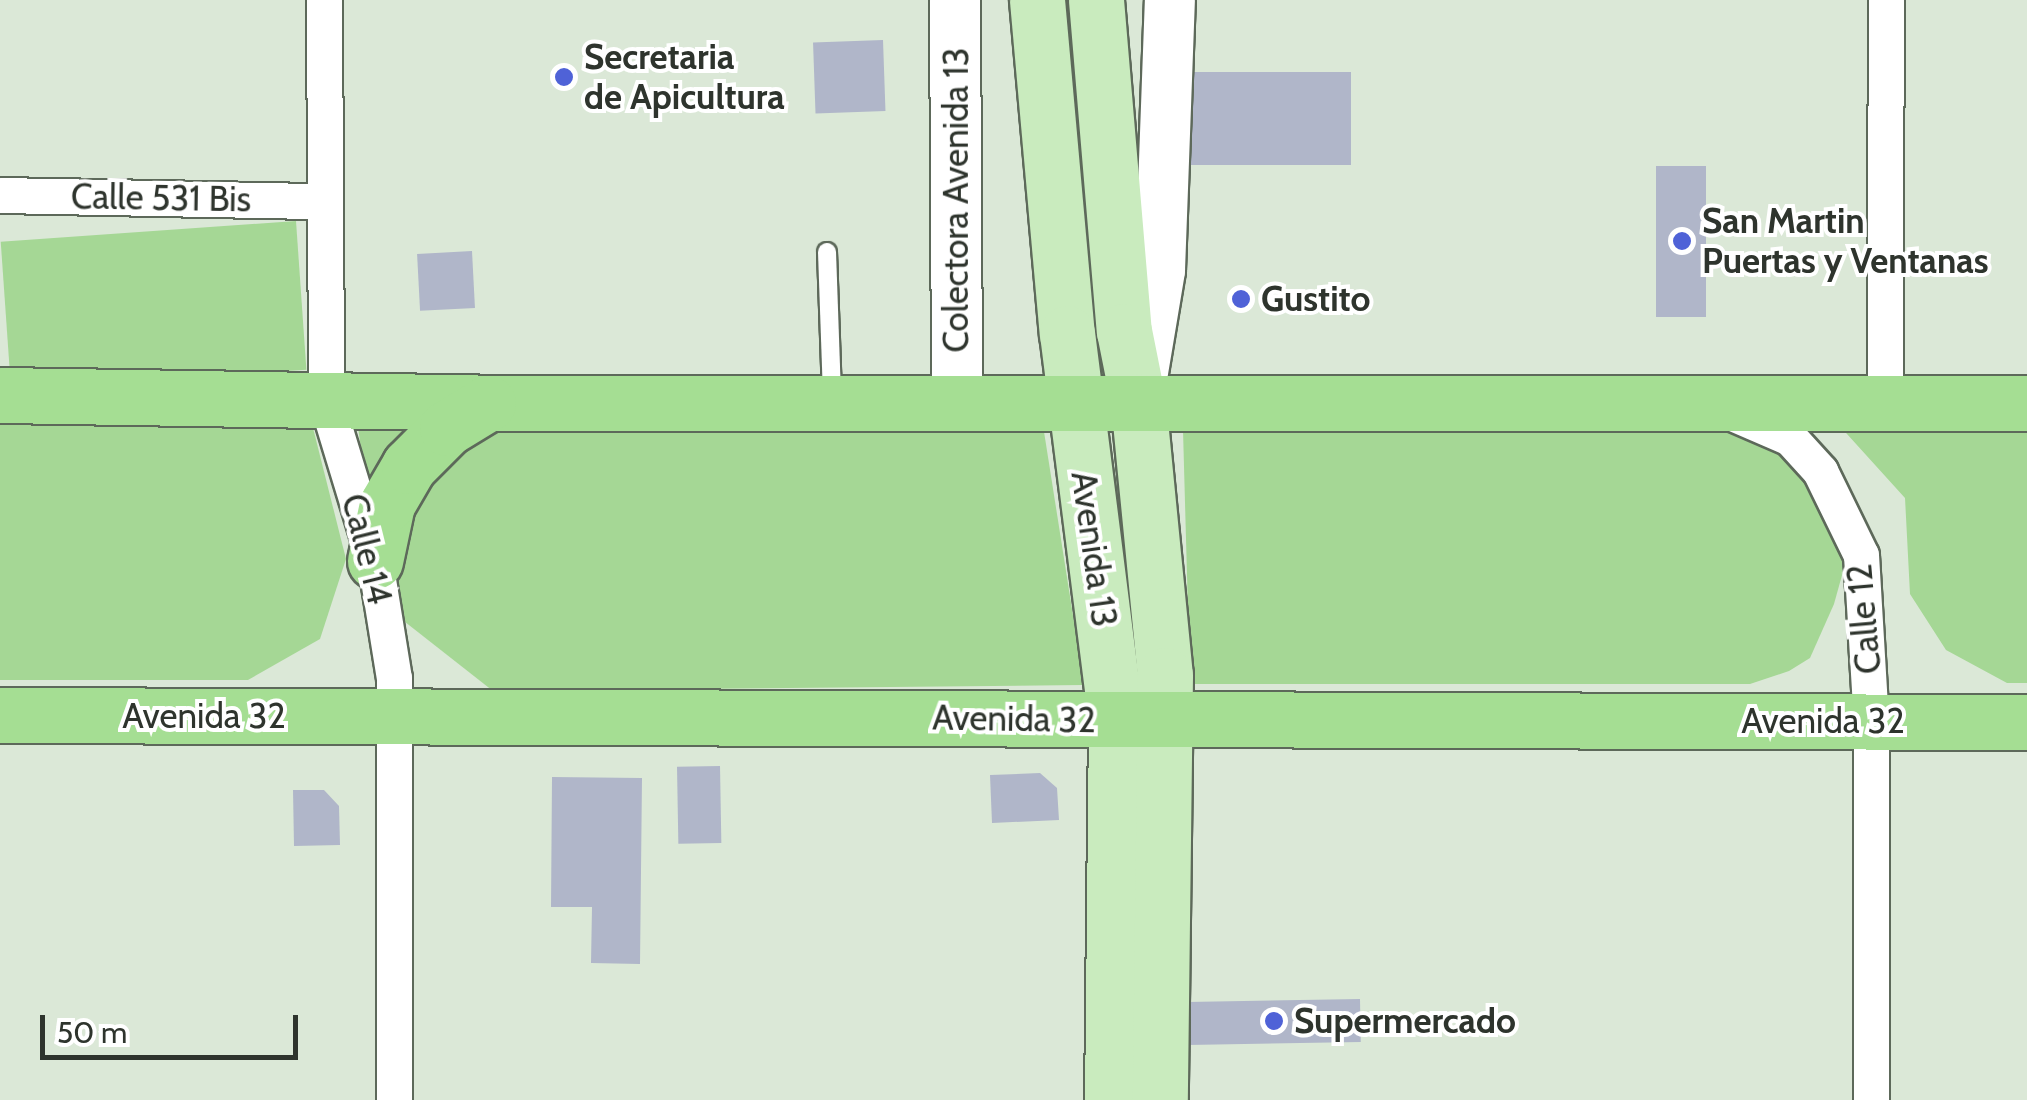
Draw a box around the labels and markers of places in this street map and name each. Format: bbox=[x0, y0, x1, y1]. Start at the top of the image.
place label: Secretaria de Apicultura bbox=[584, 36, 785, 118]
marker: Secretaria de Apicultura bbox=[553, 66, 575, 88]
place label: San Martin Puertas y Ventanas bbox=[1702, 200, 1988, 282]
marker: San Martin Puertas y Ventanas bbox=[1671, 230, 1693, 252]
place label: Gustito bbox=[1261, 278, 1371, 320]
marker: Gustito bbox=[1230, 288, 1252, 310]
place label: Supermercado bbox=[1294, 1000, 1516, 1042]
marker: Supermercado bbox=[1263, 1010, 1285, 1032]

